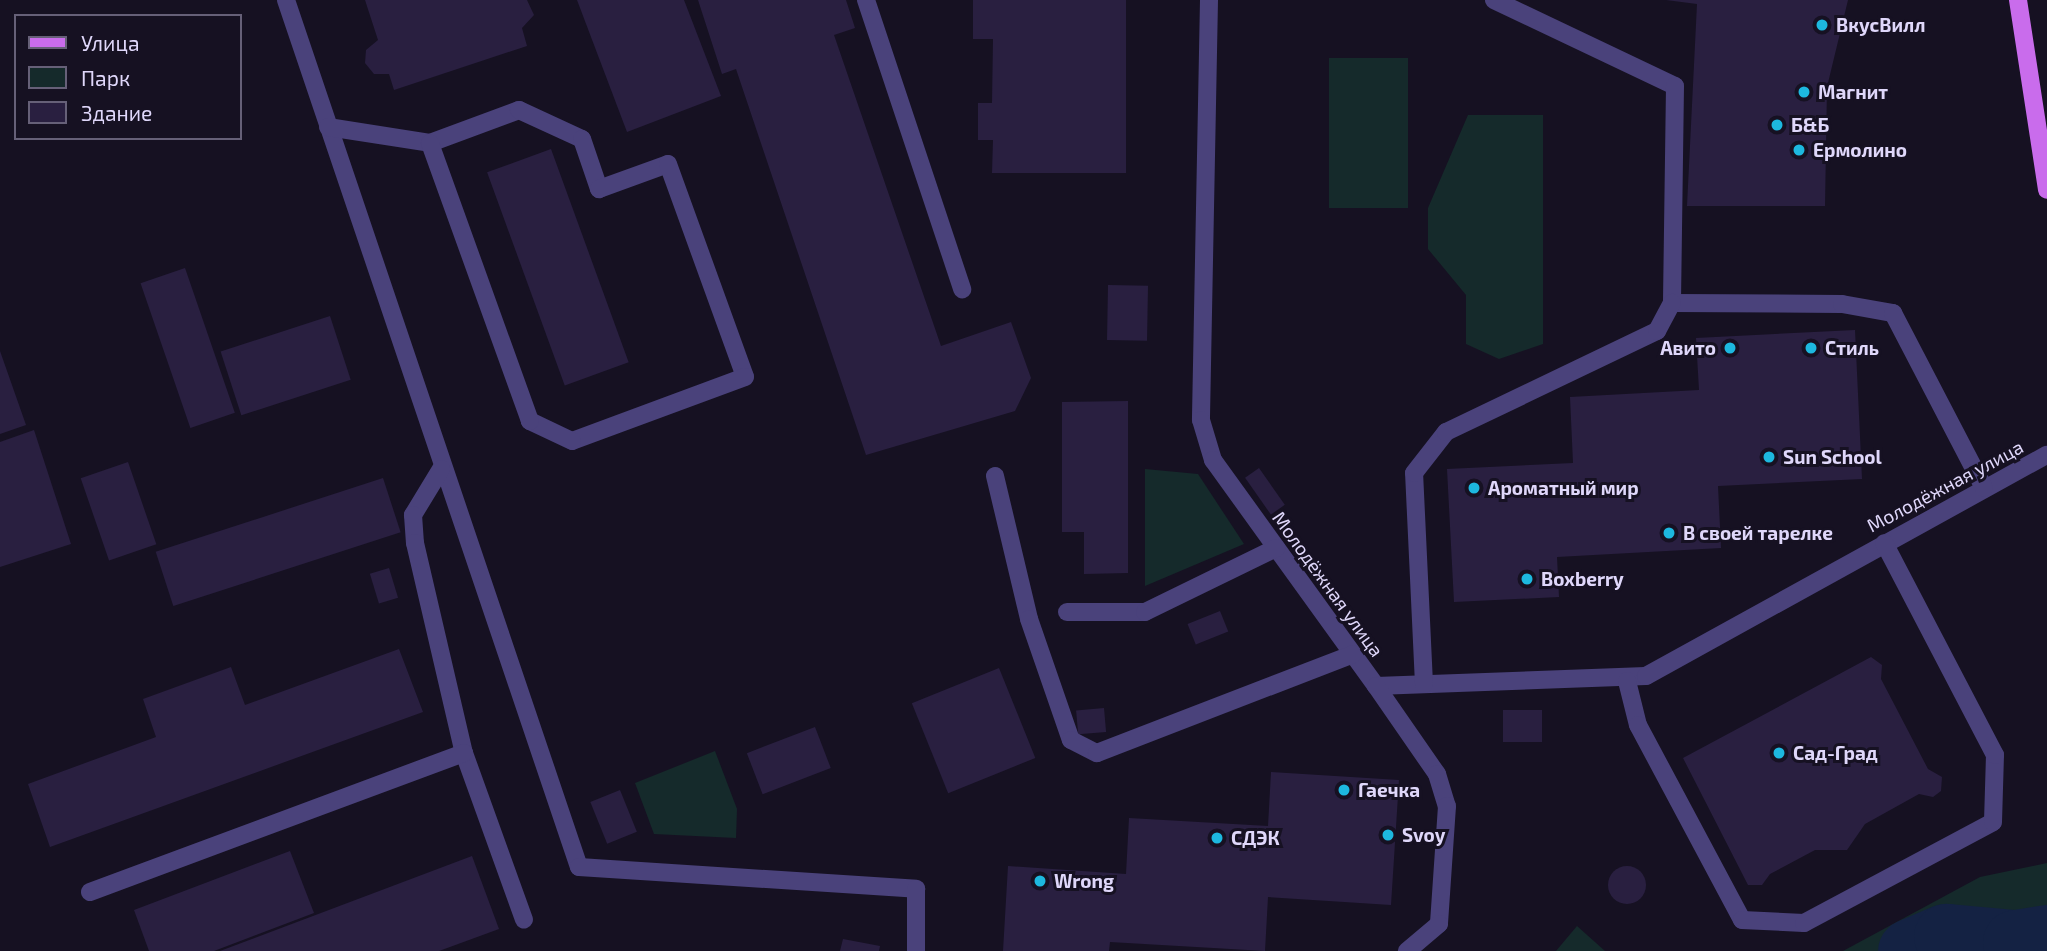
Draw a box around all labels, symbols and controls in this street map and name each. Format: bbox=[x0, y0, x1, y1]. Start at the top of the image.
legend bbox=[14, 14, 242, 140]
place label: ВкусВилл bbox=[1836, 14, 1926, 36]
marker: ВкусВилл bbox=[1814, 17, 1830, 33]
text: Улица bbox=[81, 30, 140, 55]
text: Парк bbox=[81, 65, 130, 90]
place label: Магнит bbox=[1818, 81, 1888, 103]
marker: Магнит bbox=[1796, 84, 1812, 100]
text: Здание bbox=[81, 100, 152, 125]
place label: Б&Б bbox=[1791, 114, 1829, 136]
marker: Б&Б bbox=[1769, 117, 1785, 133]
place label: Ермолино bbox=[1813, 139, 1907, 161]
marker: Ермолино bbox=[1791, 142, 1807, 158]
place label: Авито bbox=[1660, 337, 1716, 359]
place label: Стиль bbox=[1825, 337, 1879, 359]
marker: Авито bbox=[1722, 340, 1738, 356]
marker: Стиль bbox=[1803, 340, 1819, 356]
street label: Молодёжная улица bbox=[1863, 435, 2027, 537]
place label: Sun School bbox=[1783, 446, 1882, 468]
marker: Sun School bbox=[1761, 449, 1777, 465]
place label: Ароматный мир bbox=[1488, 477, 1639, 499]
marker: Ароматный мир bbox=[1466, 480, 1482, 496]
street label: Молодёжная улица bbox=[1268, 507, 1388, 661]
place label: В своей тарелке bbox=[1683, 522, 1833, 544]
marker: В своей тарелке bbox=[1661, 525, 1677, 541]
place label: Boxberry bbox=[1541, 568, 1624, 590]
marker: Boxberry bbox=[1519, 571, 1535, 587]
place label: Сад-Град bbox=[1793, 742, 1878, 764]
marker: Сад-Град bbox=[1771, 745, 1787, 761]
place label: Гаечка bbox=[1358, 779, 1420, 801]
marker: Гаечка bbox=[1336, 782, 1352, 798]
place label: Svoy bbox=[1402, 824, 1445, 846]
place label: СДЭК bbox=[1231, 827, 1280, 849]
marker: Svoy bbox=[1380, 827, 1396, 843]
marker: СДЭК bbox=[1209, 830, 1225, 846]
place label: Wrong bbox=[1054, 870, 1114, 892]
marker: Wrong bbox=[1032, 873, 1048, 889]

